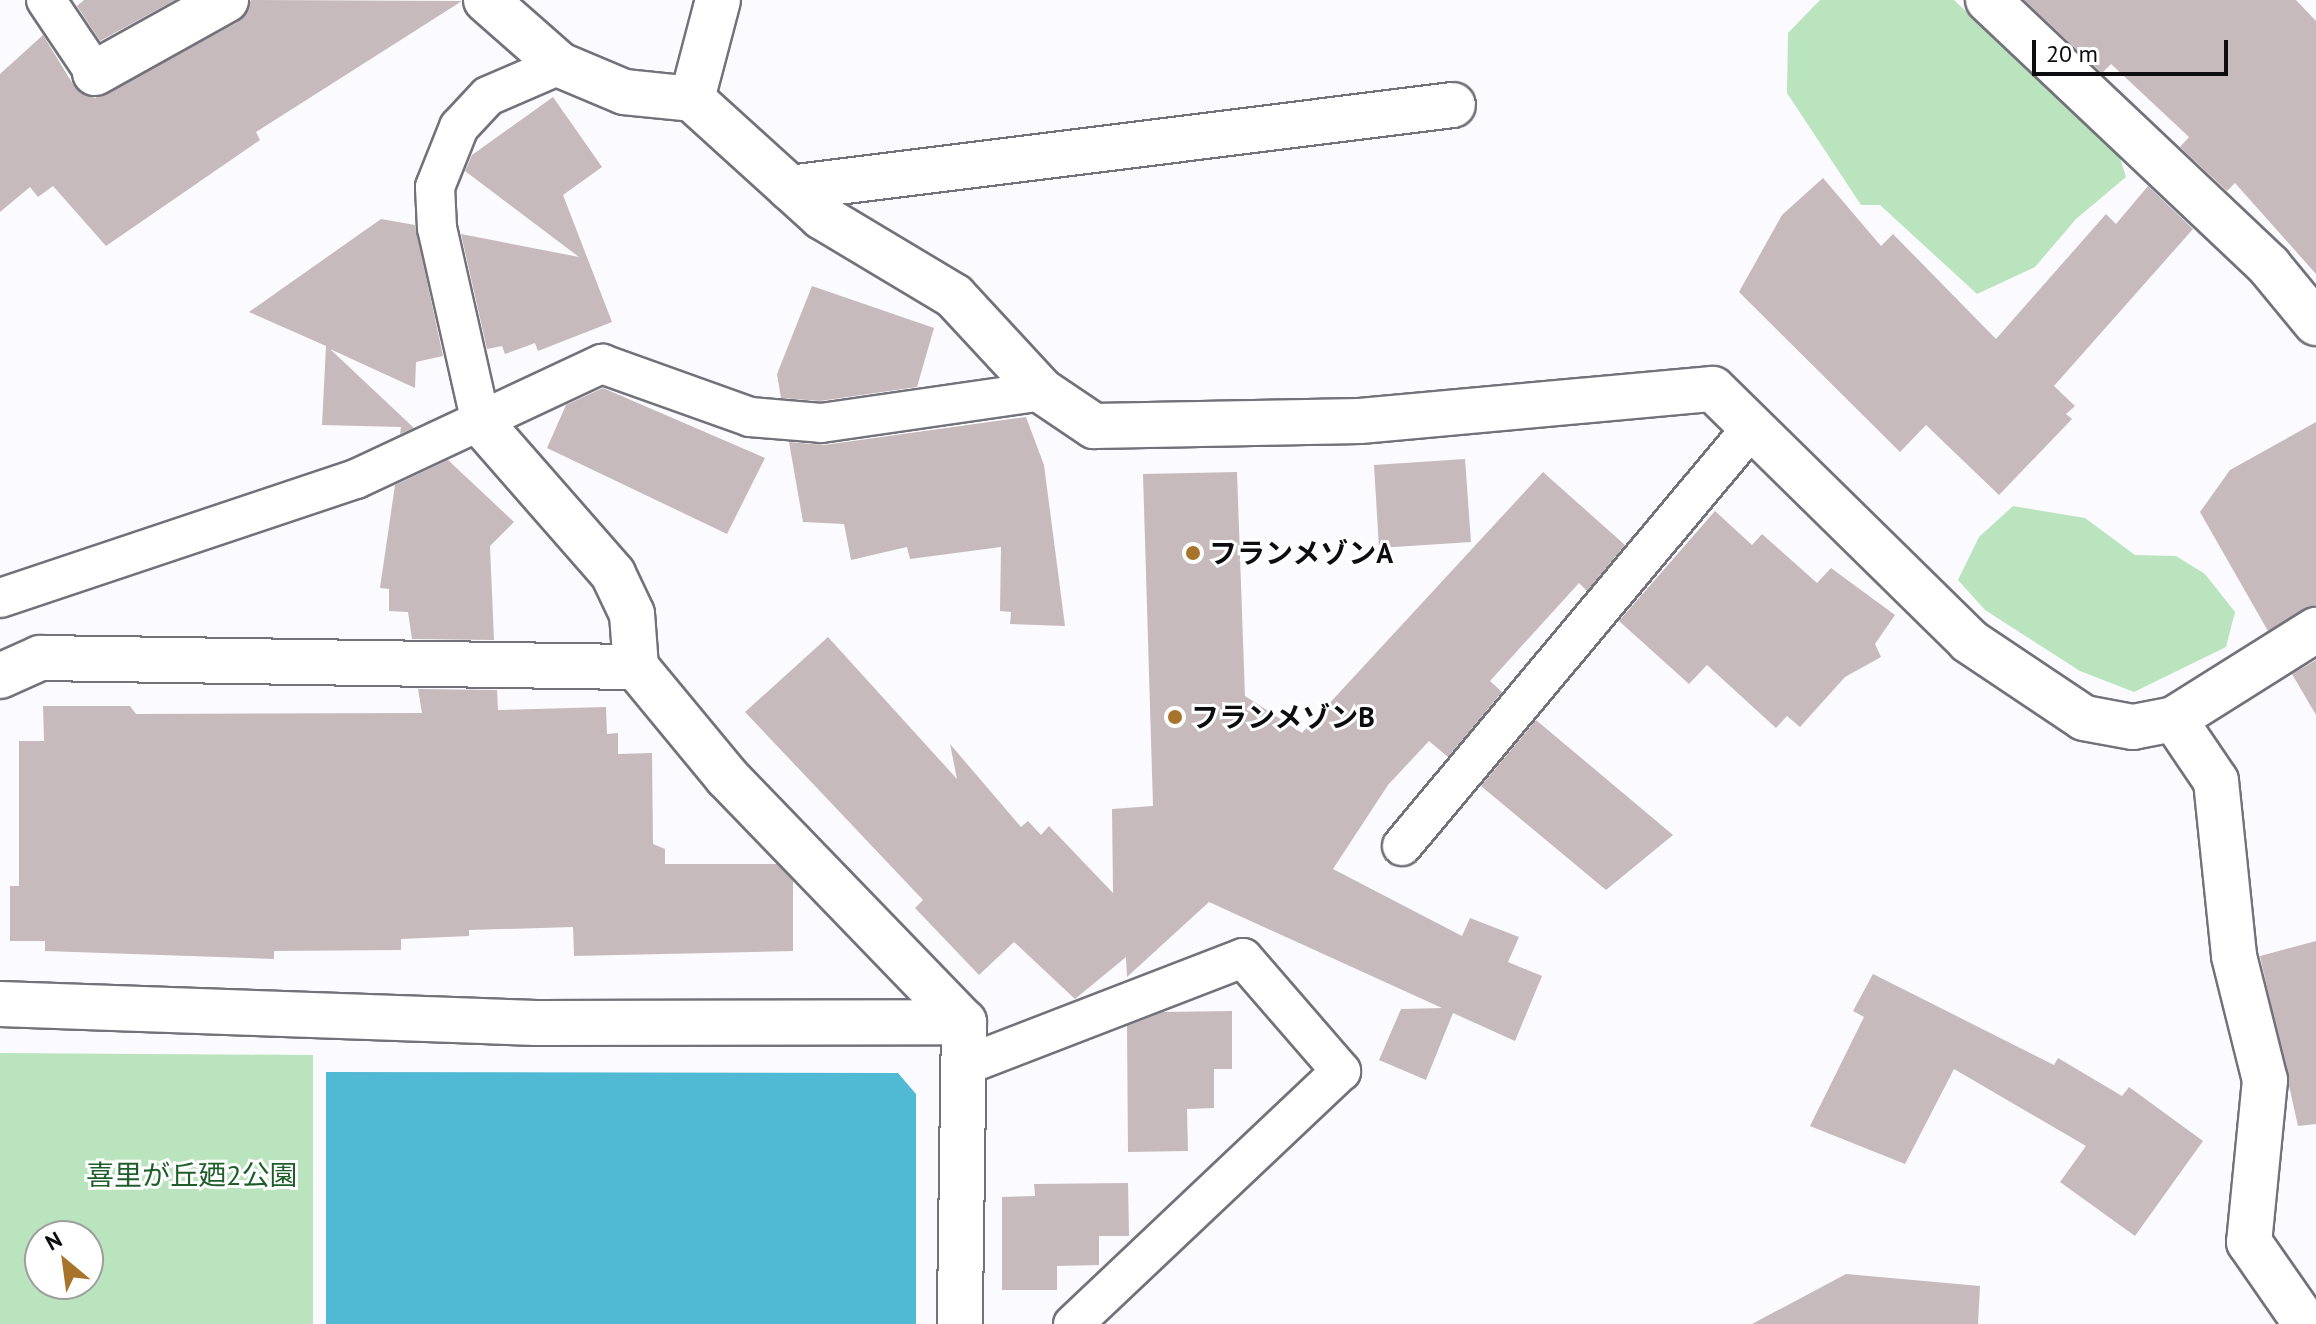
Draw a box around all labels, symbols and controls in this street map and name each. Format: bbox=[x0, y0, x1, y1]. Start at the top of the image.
scale bar bbox=[2036, 24, 2232, 74]
text: 20 m bbox=[2046, 38, 2098, 69]
place label: フランメゾンA bbox=[1209, 536, 1394, 570]
marker: フランメゾンA bbox=[1184, 544, 1202, 562]
place label: フランメゾンB bbox=[1191, 700, 1376, 734]
marker: フランメゾンB bbox=[1166, 708, 1184, 726]
park label: 喜里が丘廼2公園 bbox=[86, 1158, 298, 1192]
north arrow bbox=[24, 1220, 104, 1300]
text: N bbox=[40, 1225, 66, 1257]

